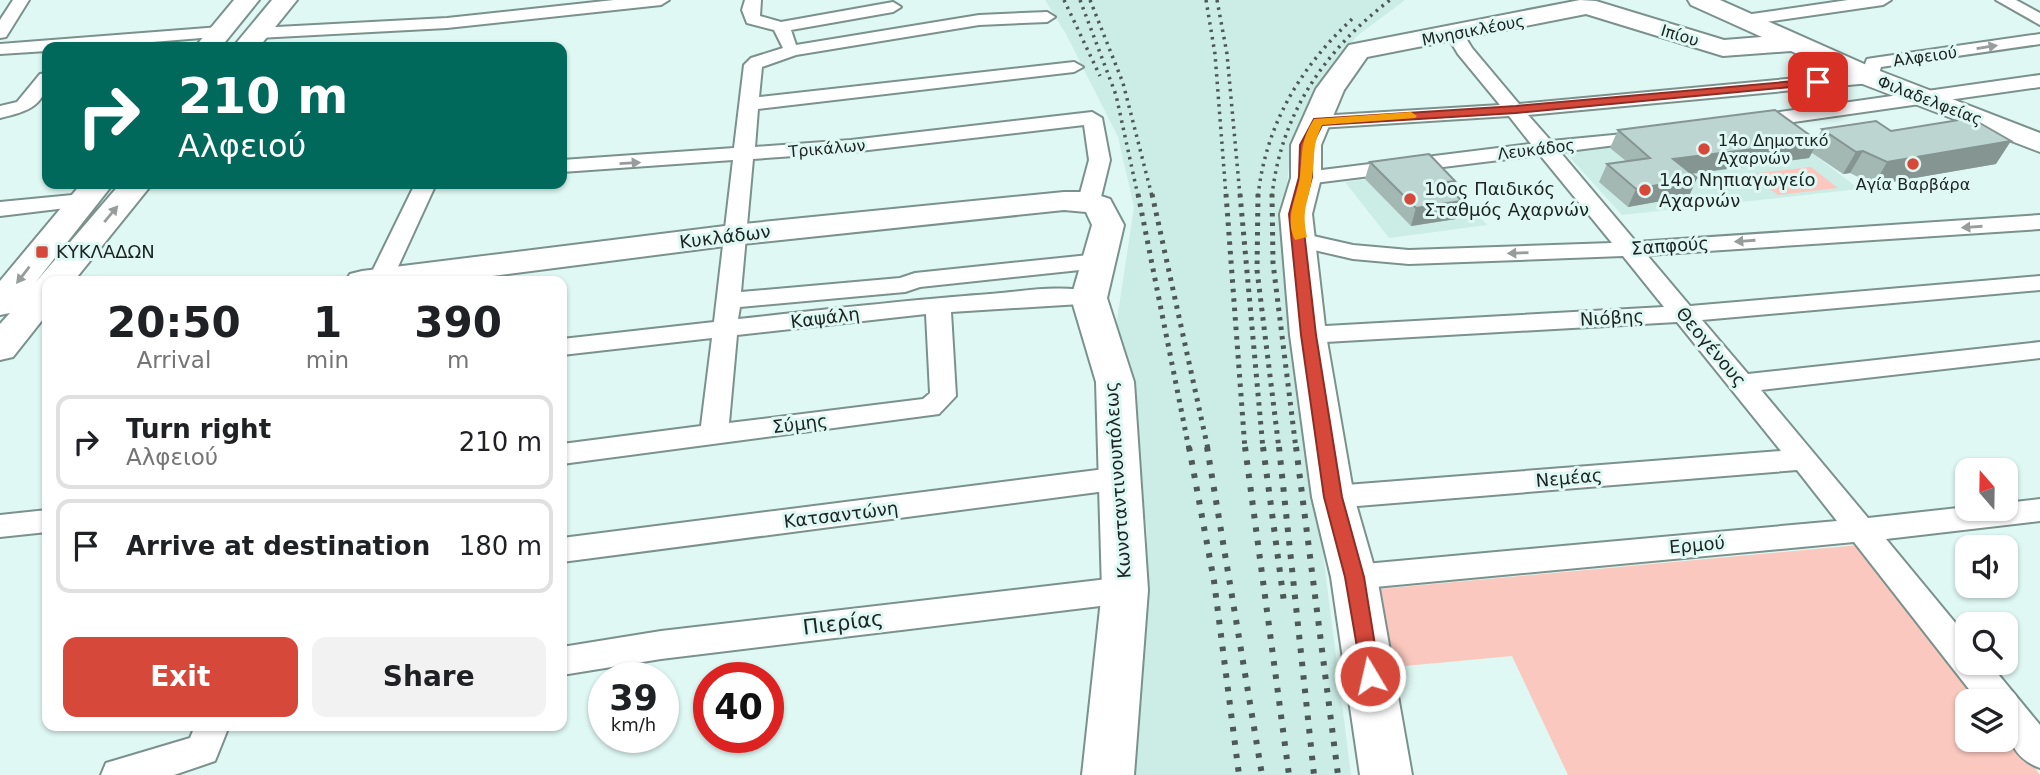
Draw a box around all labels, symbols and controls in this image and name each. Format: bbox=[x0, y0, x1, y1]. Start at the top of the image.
street label: Μνησικλέους bbox=[1420, 11, 1526, 50]
street label: Ιπίου bbox=[1659, 21, 1701, 50]
one-way arrow bbox=[1976, 41, 1998, 52]
street label: Αλφειού bbox=[1892, 43, 1958, 70]
pin bbox=[1788, 52, 1848, 112]
icon: arrive bbox=[1799, 63, 1837, 101]
text: 210 m bbox=[178, 68, 348, 125]
icon: right bbox=[63, 70, 154, 161]
street label: Φιλαδελφείας bbox=[1875, 72, 1985, 129]
text: Αλφειού bbox=[178, 127, 306, 165]
place label: 14ο Δημοτικό Αχαρνών bbox=[1718, 131, 1829, 168]
street label: Λευκάδος bbox=[1496, 135, 1576, 164]
street label: Τρικάλων bbox=[787, 136, 866, 161]
marker: 14ο Δημοτικό Αχαρνών bbox=[1696, 141, 1712, 157]
marker: Αγία Βαρβάρα bbox=[1905, 156, 1921, 172]
one-way arrow bbox=[619, 157, 641, 168]
place label: 14ο Νηπιαγωγείο Αχαρνών bbox=[1659, 169, 1816, 211]
place label: Αγία Βαρβάρα bbox=[1856, 175, 1970, 194]
place label: 10ος Παιδικός Σταθμός Αχαρνών bbox=[1424, 178, 1589, 220]
marker: 14ο Νηπιαγωγείο Αχαρνών bbox=[1637, 182, 1653, 198]
marker: 10ος Παιδικός Σταθμός Αχαρνών bbox=[1402, 191, 1418, 207]
one-way arrow bbox=[103, 205, 118, 222]
street label: Κυκλάδων bbox=[678, 221, 772, 253]
one-way arrow bbox=[1961, 222, 1983, 233]
street label: Σαπφούς bbox=[1630, 232, 1710, 259]
one-way arrow bbox=[1734, 236, 1756, 247]
place label: ΚΥΚΛΑΔΩΝ bbox=[56, 241, 155, 262]
marker: ΚΥΚΛΑΔΩΝ bbox=[34, 244, 50, 260]
one-way arrow bbox=[1506, 248, 1528, 259]
one-way arrow bbox=[17, 266, 31, 284]
text: 20:50 bbox=[107, 298, 241, 347]
text: 1 bbox=[313, 298, 342, 347]
text: 390 bbox=[414, 298, 502, 347]
street label: Καψάλη bbox=[789, 303, 861, 332]
street label: Θεογένους bbox=[1672, 303, 1751, 391]
street label: Νιόβης bbox=[1579, 305, 1644, 330]
text: Arrival bbox=[137, 347, 211, 373]
text: min bbox=[306, 347, 349, 373]
text: m bbox=[447, 347, 469, 373]
street label: Κωνσταντινουπόλεως bbox=[1100, 381, 1135, 579]
street label: Σύμης bbox=[771, 410, 829, 437]
text: Turn right bbox=[126, 414, 271, 444]
icon: right bbox=[67, 423, 105, 461]
text: 210 m bbox=[459, 427, 542, 457]
text: Αλφειού bbox=[126, 444, 218, 470]
north arrow bbox=[1955, 458, 2018, 522]
map controls bbox=[1955, 458, 2018, 752]
street label: Νεμέας bbox=[1535, 464, 1603, 491]
street label: Κατσαντώνη bbox=[782, 497, 899, 532]
icon: arrive bbox=[67, 527, 105, 565]
text: Arrive at destination bbox=[126, 531, 430, 561]
text: 180 m bbox=[459, 531, 542, 561]
street label: Ερμού bbox=[1668, 532, 1726, 557]
button: sound bbox=[1955, 535, 2018, 598]
street label: Πιερίας bbox=[801, 606, 885, 640]
button: search bbox=[1955, 612, 2018, 675]
button: Exit bbox=[63, 637, 298, 717]
button: Share bbox=[312, 637, 546, 717]
position arrow bbox=[1333, 639, 1407, 713]
speed limit sign: 40 bbox=[693, 662, 784, 753]
text: 39 bbox=[609, 678, 658, 718]
button: layers bbox=[1955, 689, 2018, 752]
text: km/h bbox=[611, 714, 656, 735]

